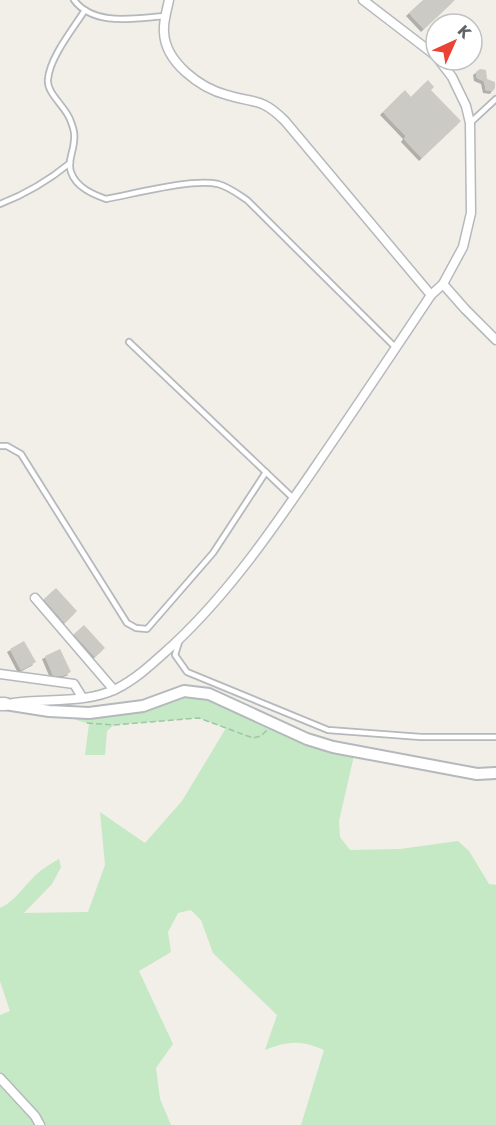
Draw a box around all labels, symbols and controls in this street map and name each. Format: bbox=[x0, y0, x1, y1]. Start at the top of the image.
north arrow bbox=[424, 12, 484, 72]
text: K bbox=[452, 20, 477, 44]

